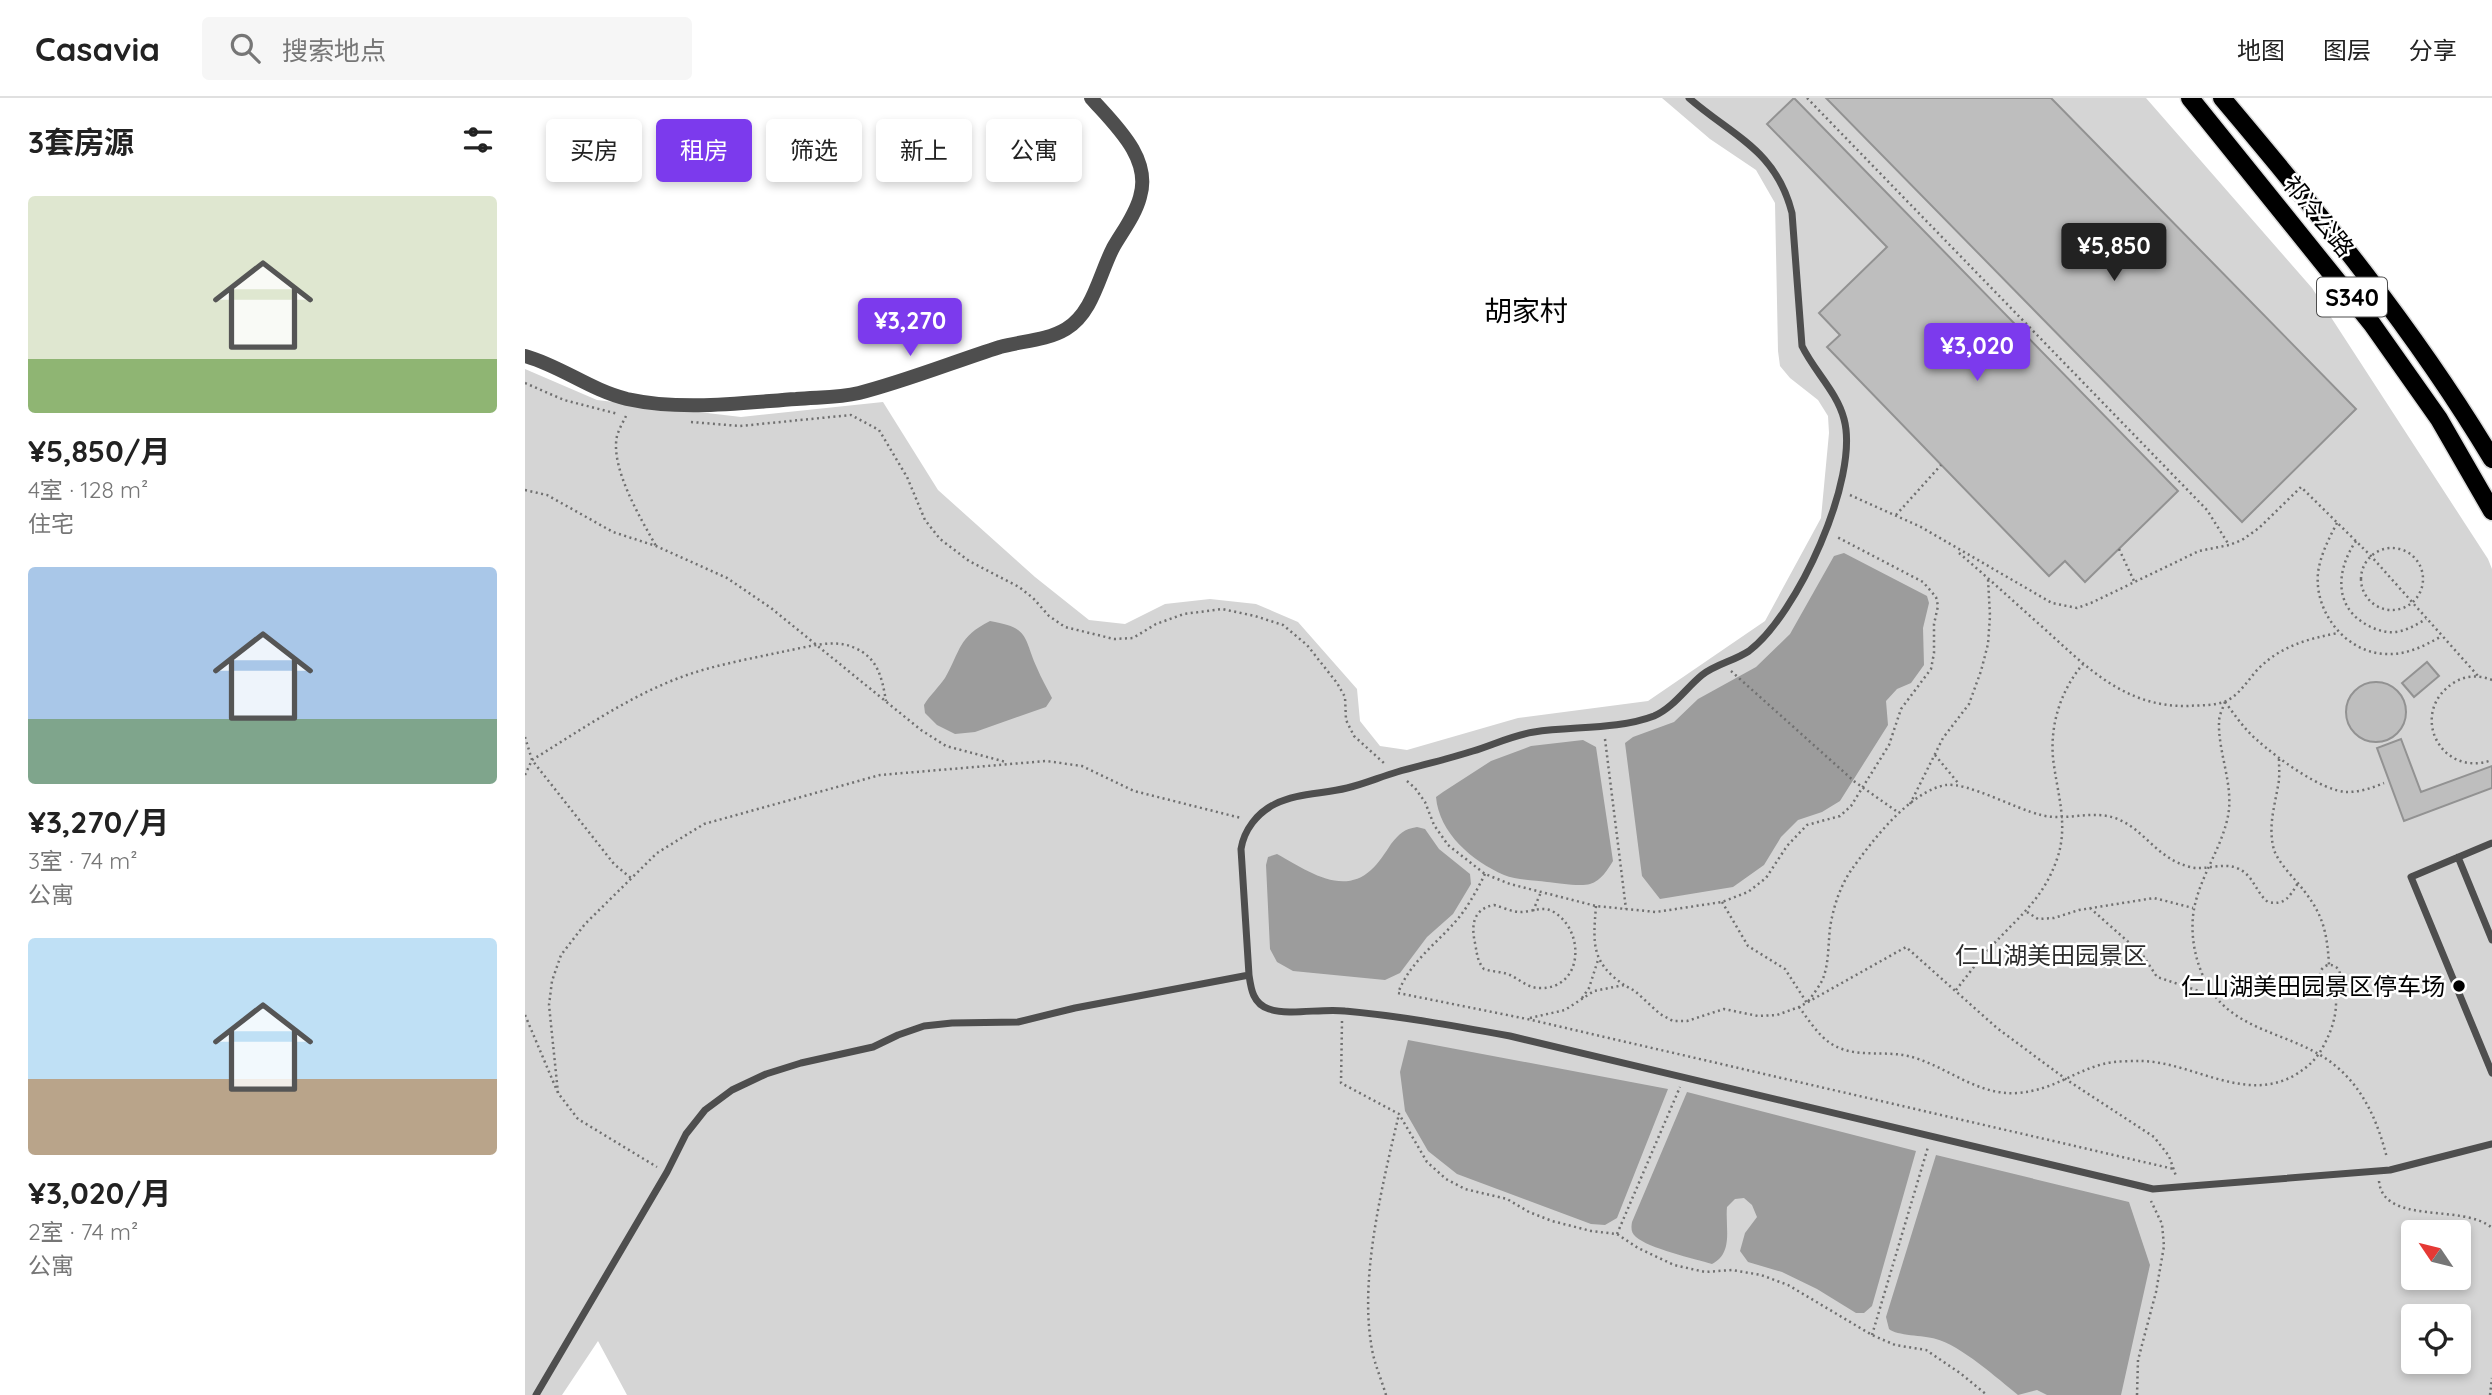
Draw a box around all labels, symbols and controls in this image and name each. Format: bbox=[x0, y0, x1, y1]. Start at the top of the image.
search box bbox=[202, 17, 692, 80]
text: Casavia bbox=[35, 28, 160, 69]
icon: search bbox=[226, 29, 264, 67]
text: 搜索地点 bbox=[282, 34, 386, 67]
text: 地图 bbox=[2237, 35, 2285, 65]
text: 图层 bbox=[2323, 35, 2371, 65]
text: 分享 bbox=[2409, 35, 2457, 65]
chip: 买房 bbox=[546, 119, 642, 182]
chip: 租房 bbox=[656, 119, 752, 182]
chip: 筛选 bbox=[766, 119, 862, 182]
chip: 新上 bbox=[876, 119, 972, 182]
chip: 公寓 bbox=[986, 119, 1082, 182]
icon: filters bbox=[459, 121, 497, 159]
text: 3套房源 bbox=[28, 123, 134, 161]
street label: 祁冷公路 bbox=[2277, 169, 2361, 263]
pin: ¥5,850 bbox=[2057, 223, 2171, 283]
text: ¥5,850 bbox=[2077, 231, 2151, 260]
icon: home bbox=[200, 242, 326, 368]
road number: S340 bbox=[2317, 278, 2387, 316]
district label: 胡家村 bbox=[1484, 293, 1568, 328]
pin: ¥3,270 bbox=[853, 299, 967, 358]
text: ¥3,270 bbox=[874, 306, 946, 335]
pin: ¥3,020 bbox=[1920, 324, 2034, 383]
text: ¥3,020 bbox=[1940, 331, 2014, 360]
text: ¥5,850/月 bbox=[28, 432, 171, 470]
text: 4室 · 128 m² bbox=[28, 475, 148, 504]
text: 住宅 bbox=[28, 509, 74, 538]
icon: home bbox=[200, 613, 326, 739]
text: ¥3,270/月 bbox=[28, 803, 169, 841]
text: 3室 · 74 m² bbox=[28, 846, 138, 875]
text: 公寓 bbox=[28, 880, 74, 909]
park label: 仁山湖美田园景区 bbox=[1955, 940, 2147, 970]
place label: 仁山湖美田园景区停车场 bbox=[2181, 971, 2445, 1001]
marker: 仁山湖美田园景区停车场 bbox=[2451, 978, 2467, 994]
icon: home bbox=[200, 984, 326, 1110]
text: ¥3,020/月 bbox=[28, 1174, 171, 1212]
text: 2室 · 74 m² bbox=[28, 1217, 138, 1246]
north arrow bbox=[2401, 1220, 2471, 1290]
map controls bbox=[2401, 1220, 2471, 1374]
text: 公寓 bbox=[28, 1251, 74, 1280]
button: locate bbox=[2401, 1304, 2471, 1374]

